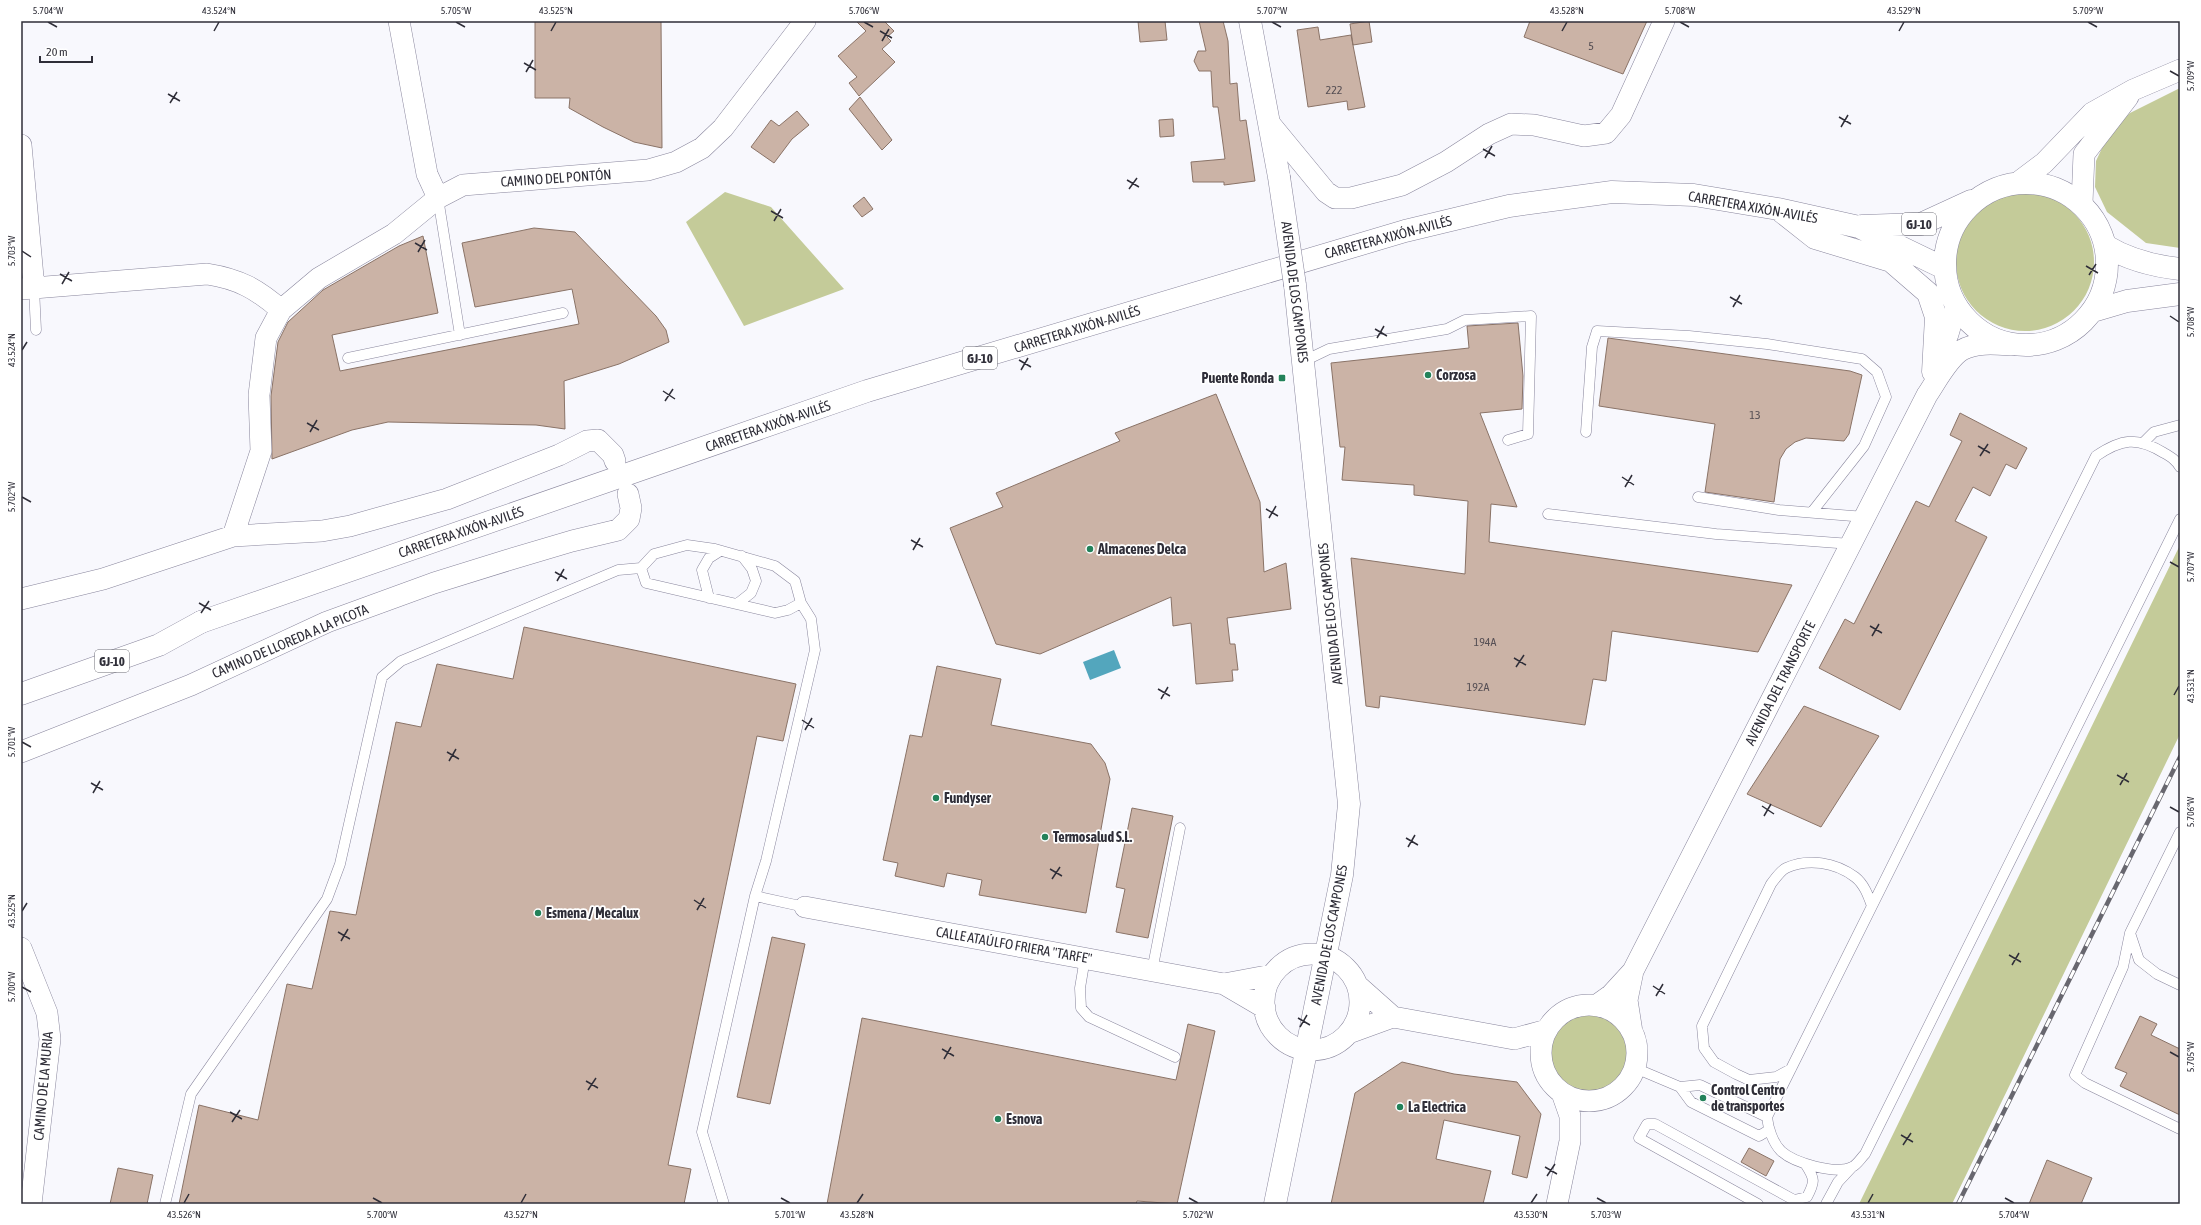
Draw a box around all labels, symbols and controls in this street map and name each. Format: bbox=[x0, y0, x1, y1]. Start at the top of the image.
text: 5.704°W bbox=[33, 5, 64, 16]
text: 43.524°N bbox=[202, 5, 236, 16]
text: 5.705°W bbox=[441, 5, 472, 16]
text: 43.525°N bbox=[539, 5, 573, 16]
text: 5.706°W bbox=[849, 5, 880, 16]
text: 5.707°W bbox=[1257, 5, 1288, 16]
text: 43.528°N bbox=[1550, 5, 1584, 16]
text: 5.708°W bbox=[1665, 5, 1696, 16]
text: 43.529°N bbox=[1887, 5, 1921, 16]
text: 5.709°W bbox=[2073, 5, 2104, 16]
scale bar bbox=[40, 38, 92, 64]
house number: 5 bbox=[1588, 39, 1594, 53]
text: 20 m bbox=[46, 45, 68, 59]
text: 5.709°W bbox=[2185, 60, 2196, 91]
house number: 222 bbox=[1326, 83, 1342, 97]
street label: CAMINO DEL PONTÓN bbox=[500, 166, 612, 190]
street label: CARRETERA XIXÓN-AVILÉS bbox=[1687, 188, 1819, 226]
street label: CARRETERA XIXÓN-AVILÉS bbox=[1323, 212, 1454, 262]
road number: GJ-10 bbox=[1902, 213, 1936, 235]
street label: AVENIDA DE LOS CAMPONES bbox=[1278, 220, 1312, 364]
text: 5.703°W bbox=[6, 235, 17, 266]
street label: CARRETERA XIXÓN-AVILÉS bbox=[1012, 302, 1142, 356]
text: 5.708°W bbox=[2185, 306, 2196, 337]
text: 43.524°N bbox=[6, 333, 17, 367]
road number: GJ-10 bbox=[963, 347, 997, 369]
place label: Corzosa bbox=[1436, 367, 1476, 383]
place label: Puente Ronda bbox=[1202, 370, 1274, 386]
marker: Corzosa bbox=[1423, 370, 1433, 380]
marker: Puente Ronda bbox=[1277, 373, 1287, 383]
street label: CARRETERA XIXÓN-AVILÉS bbox=[703, 397, 833, 455]
house number: 13 bbox=[1749, 408, 1761, 422]
text: 5.702°W bbox=[6, 481, 17, 512]
street label: CARRETERA XIXÓN-AVILÉS bbox=[396, 503, 526, 561]
place label: Almacenes Delca bbox=[1097, 541, 1187, 557]
street label: AVENIDA DE LOS CAMPONES bbox=[1315, 542, 1345, 686]
marker: Almacenes Delca bbox=[1085, 544, 1095, 554]
text: 5.707°W bbox=[2185, 551, 2196, 582]
street label: CAMINO DE LLOREDA A LA PICOTA bbox=[209, 601, 371, 681]
street label: AVENIDA DEL TRANSPORTE bbox=[1742, 618, 1818, 748]
house number: 194A bbox=[1474, 635, 1497, 649]
road number: GJ-10 bbox=[95, 650, 129, 672]
text: 43.531°N bbox=[2185, 669, 2196, 703]
house number: 192A bbox=[1467, 680, 1490, 694]
text: 5.701°W bbox=[6, 726, 17, 757]
place label: Fundyser bbox=[944, 790, 992, 806]
marker: Fundyser bbox=[931, 793, 941, 803]
text: 5.706°W bbox=[2185, 796, 2196, 827]
place label: Termosalud S.L. bbox=[1053, 829, 1133, 845]
marker: Termosalud S.L. bbox=[1040, 832, 1050, 842]
street label: AVENIDA DE LOS CAMPONES bbox=[1308, 863, 1350, 1006]
text: 43.525°N bbox=[6, 894, 17, 928]
place label: Esmena / Mecalux bbox=[546, 905, 639, 921]
marker: Esmena / Mecalux bbox=[533, 908, 543, 918]
street label: CALLE ATAÚLFO FRIERA "TARFE" bbox=[935, 923, 1094, 967]
text: 5.700°W bbox=[6, 971, 17, 1002]
street label: CAMINO DE LA MURIA bbox=[30, 1031, 56, 1141]
text: 5.705°W bbox=[2185, 1041, 2196, 1072]
place label: Control Centro de transportes bbox=[1711, 1082, 1786, 1114]
marker: Control Centro de transportes bbox=[1698, 1093, 1708, 1103]
place label: La Electrica bbox=[1408, 1099, 1466, 1115]
marker: La Electrica bbox=[1395, 1102, 1405, 1112]
place label: Esnova bbox=[1006, 1111, 1043, 1127]
marker: Esnova bbox=[993, 1114, 1003, 1124]
text: 43.526°N bbox=[167, 1209, 201, 1220]
text: 5.700°W bbox=[367, 1209, 398, 1220]
text: 43.527°N bbox=[504, 1209, 538, 1220]
text: 5.701°W bbox=[775, 1209, 806, 1220]
text: 43.528°N bbox=[840, 1209, 874, 1220]
text: 5.702°W bbox=[1183, 1209, 1214, 1220]
text: 43.530°N bbox=[1514, 1209, 1548, 1220]
text: 5.703°W bbox=[1591, 1209, 1622, 1220]
text: 43.531°N bbox=[1851, 1209, 1885, 1220]
text: 5.704°W bbox=[1999, 1209, 2030, 1220]

